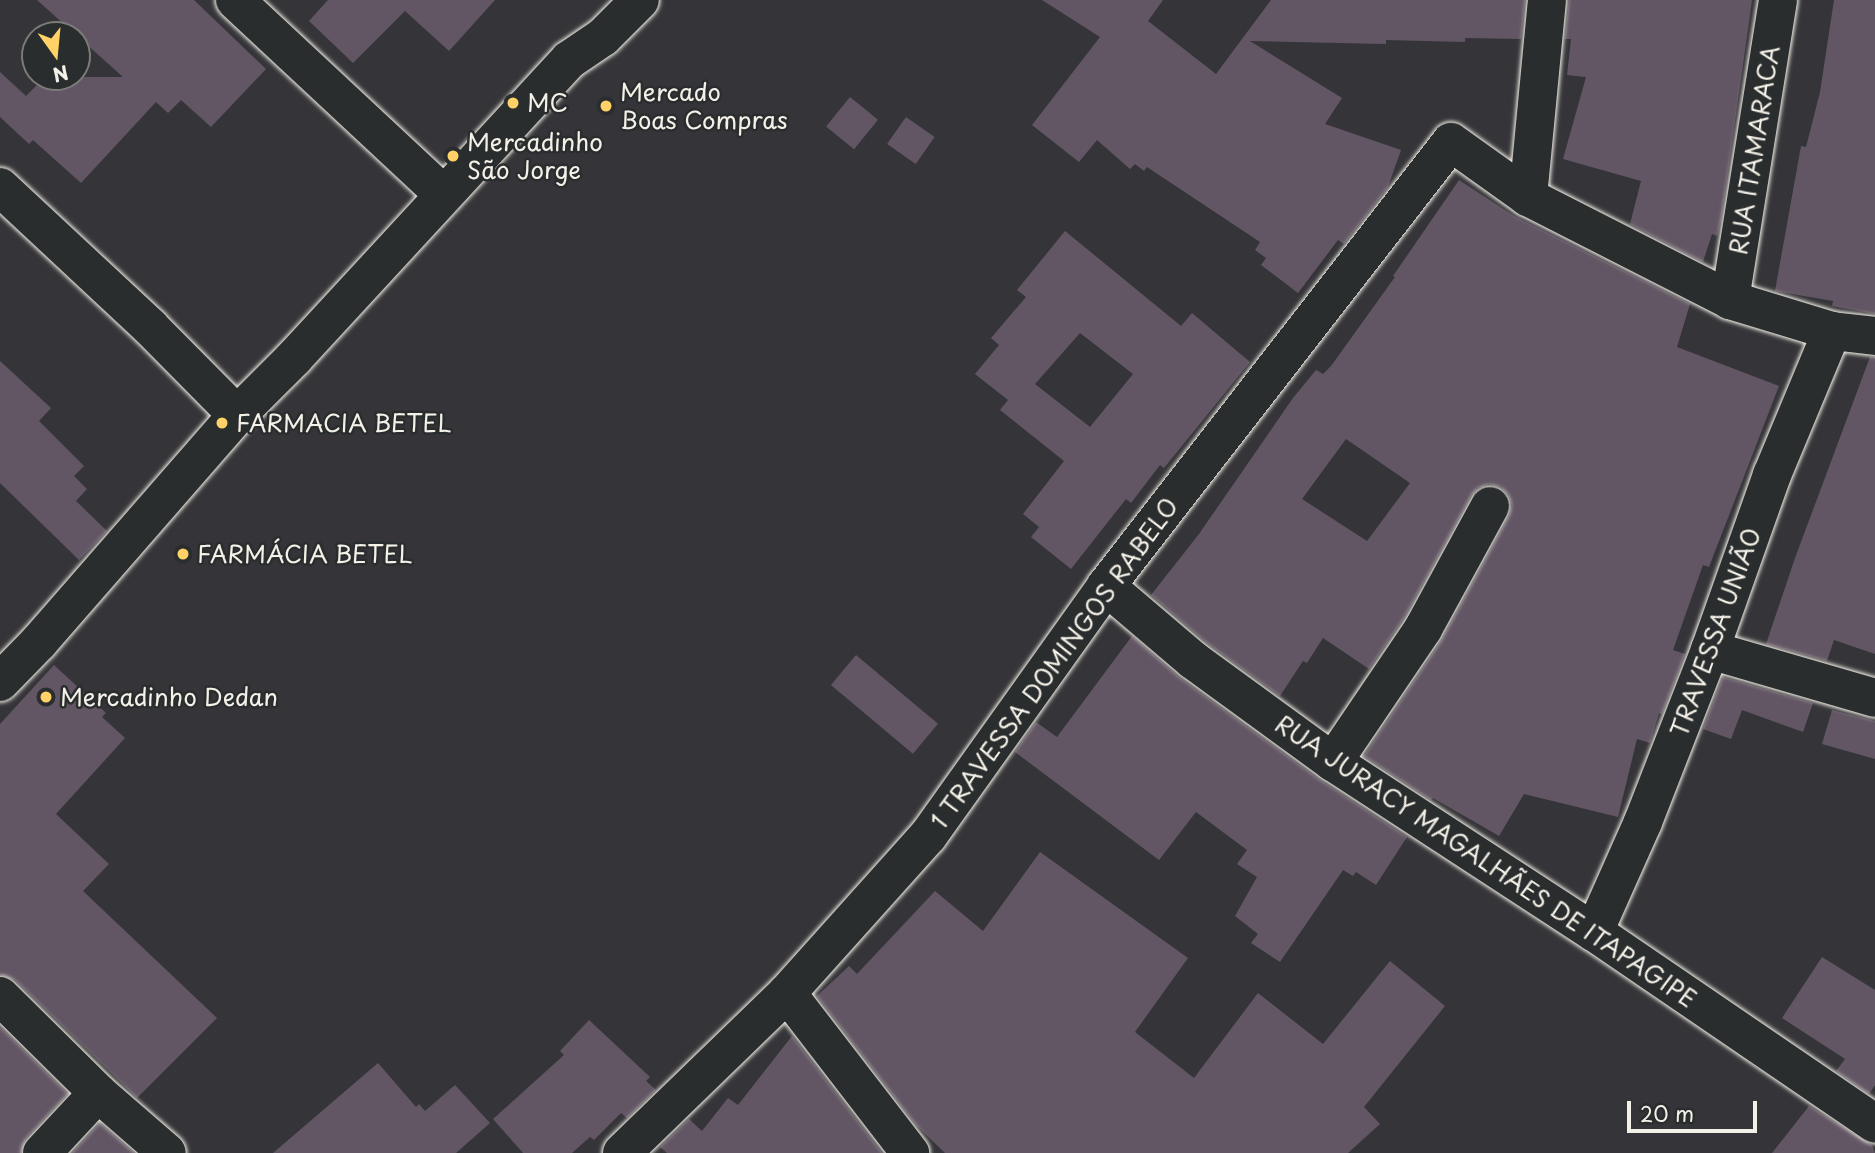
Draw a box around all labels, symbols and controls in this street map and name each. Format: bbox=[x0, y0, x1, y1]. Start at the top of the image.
north arrow bbox=[21, 21, 91, 91]
street label: RUA ITAMARACA bbox=[1723, 42, 1785, 258]
text: N bbox=[50, 59, 72, 90]
place label: Mercado Boas Compras bbox=[620, 78, 788, 134]
place label: MC bbox=[527, 89, 568, 117]
marker: MC bbox=[505, 95, 521, 111]
marker: Mercado Boas Compras bbox=[598, 98, 614, 114]
place label: Mercadinho São Jorge bbox=[467, 128, 603, 184]
marker: Mercadinho São Jorge bbox=[445, 148, 461, 164]
place label: FARMACIA BETEL bbox=[236, 409, 453, 437]
marker: FARMACIA BETEL bbox=[214, 415, 230, 431]
street label: 1 TRAVESSA DOMINGOS RABELO bbox=[924, 492, 1184, 834]
street label: TRAVESSA UNIÃO bbox=[1664, 524, 1766, 740]
place label: FARMÁCIA BETEL bbox=[197, 540, 414, 568]
marker: FARMÁCIA BETEL bbox=[175, 546, 191, 562]
place label: Mercadinho Dedan bbox=[60, 683, 277, 711]
marker: Mercadinho Dedan bbox=[38, 689, 54, 705]
street label: RUA JURACY MAGALHÃES DE ITAPAGIPE bbox=[1268, 707, 1704, 1015]
scale bar bbox=[1630, 1086, 1759, 1130]
text: 20 m bbox=[1640, 1097, 1694, 1129]

